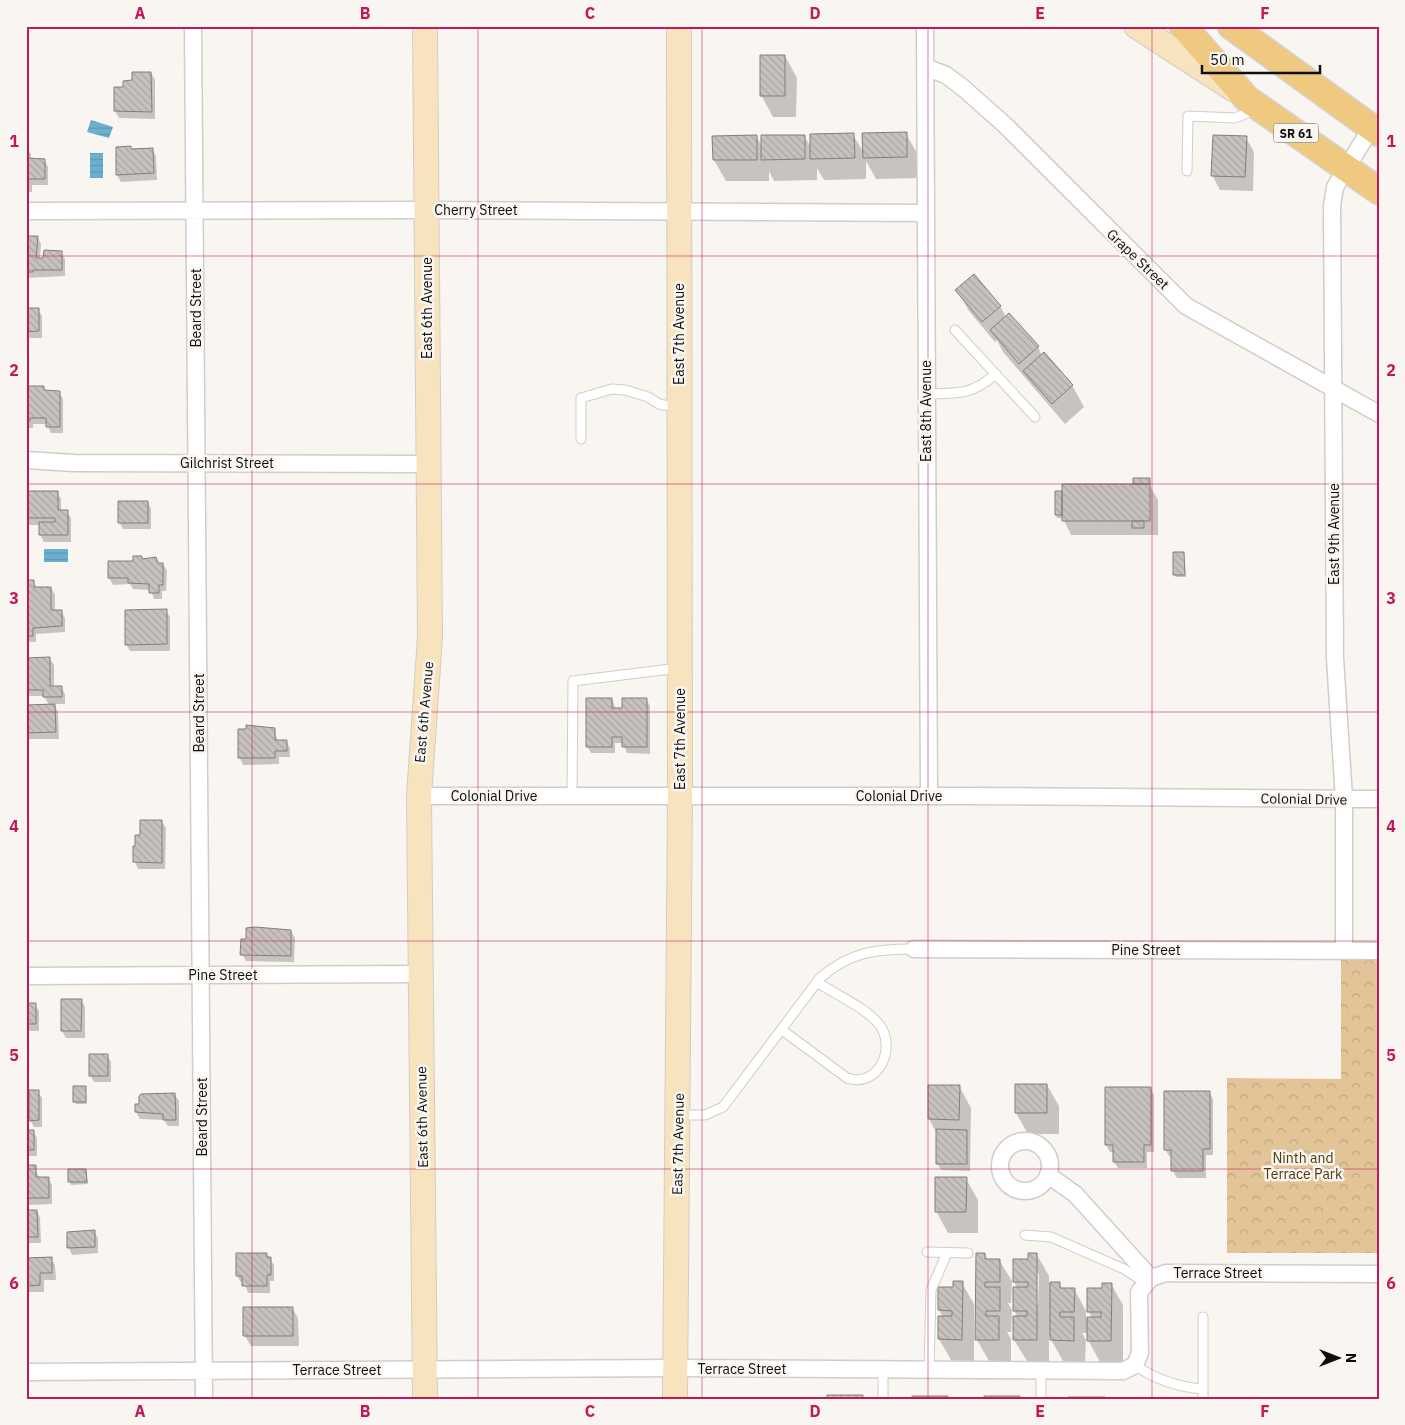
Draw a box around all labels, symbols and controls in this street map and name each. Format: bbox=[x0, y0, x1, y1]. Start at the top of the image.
text: A bbox=[135, 3, 146, 23]
text: B bbox=[360, 3, 371, 23]
text: C bbox=[585, 3, 595, 23]
text: D bbox=[809, 3, 821, 23]
text: E bbox=[1035, 3, 1045, 23]
text: F bbox=[1260, 3, 1270, 23]
scale bar bbox=[1202, 42, 1320, 74]
text: 50 m bbox=[1210, 50, 1245, 69]
road number: SR 61 bbox=[1274, 124, 1318, 142]
text: 1 bbox=[9, 131, 19, 151]
text: 1 bbox=[1386, 131, 1396, 151]
street label: Cherry Street bbox=[434, 201, 518, 219]
street label: Grape Street bbox=[1103, 225, 1173, 293]
street label: East 6th Avenue bbox=[418, 257, 436, 359]
street label: Beard Street bbox=[187, 268, 205, 348]
street label: East 7th Avenue bbox=[670, 283, 688, 385]
text: 2 bbox=[9, 360, 19, 380]
street label: East 8th Avenue bbox=[917, 360, 935, 462]
text: 2 bbox=[1386, 360, 1396, 380]
street label: Gilchrist Street bbox=[180, 454, 274, 472]
street label: East 9th Avenue bbox=[1325, 483, 1343, 585]
text: 3 bbox=[9, 588, 19, 608]
text: 3 bbox=[1386, 588, 1396, 608]
street label: East 6th Avenue bbox=[411, 660, 437, 764]
street label: Beard Street bbox=[190, 673, 208, 753]
street label: East 7th Avenue bbox=[671, 688, 689, 790]
street label: Colonial Drive bbox=[451, 787, 538, 805]
street label: Colonial Drive bbox=[856, 787, 943, 805]
street label: Colonial Drive bbox=[1260, 789, 1348, 809]
text: 4 bbox=[9, 816, 19, 836]
text: 4 bbox=[1386, 816, 1396, 836]
street label: Pine Street bbox=[1111, 941, 1181, 959]
street label: Pine Street bbox=[188, 966, 258, 984]
text: 5 bbox=[9, 1045, 19, 1065]
text: 5 bbox=[1386, 1045, 1396, 1065]
street label: East 6th Avenue bbox=[412, 1066, 432, 1168]
street label: Beard Street bbox=[193, 1077, 211, 1157]
street label: East 7th Avenue bbox=[668, 1093, 688, 1195]
park label: Ninth and Terrace Park bbox=[1264, 1149, 1343, 1183]
street label: Terrace Street bbox=[1174, 1264, 1262, 1282]
text: 6 bbox=[9, 1273, 19, 1293]
text: 6 bbox=[1386, 1273, 1396, 1293]
north arrow bbox=[1312, 1332, 1362, 1382]
text: N bbox=[1342, 1353, 1360, 1363]
street label: Terrace Street bbox=[698, 1360, 786, 1378]
street label: Terrace Street bbox=[293, 1361, 381, 1379]
text: A bbox=[135, 1401, 146, 1421]
text: B bbox=[360, 1401, 371, 1421]
text: C bbox=[585, 1401, 595, 1421]
text: D bbox=[809, 1401, 821, 1421]
text: E bbox=[1035, 1401, 1045, 1421]
text: F bbox=[1260, 1401, 1270, 1421]

